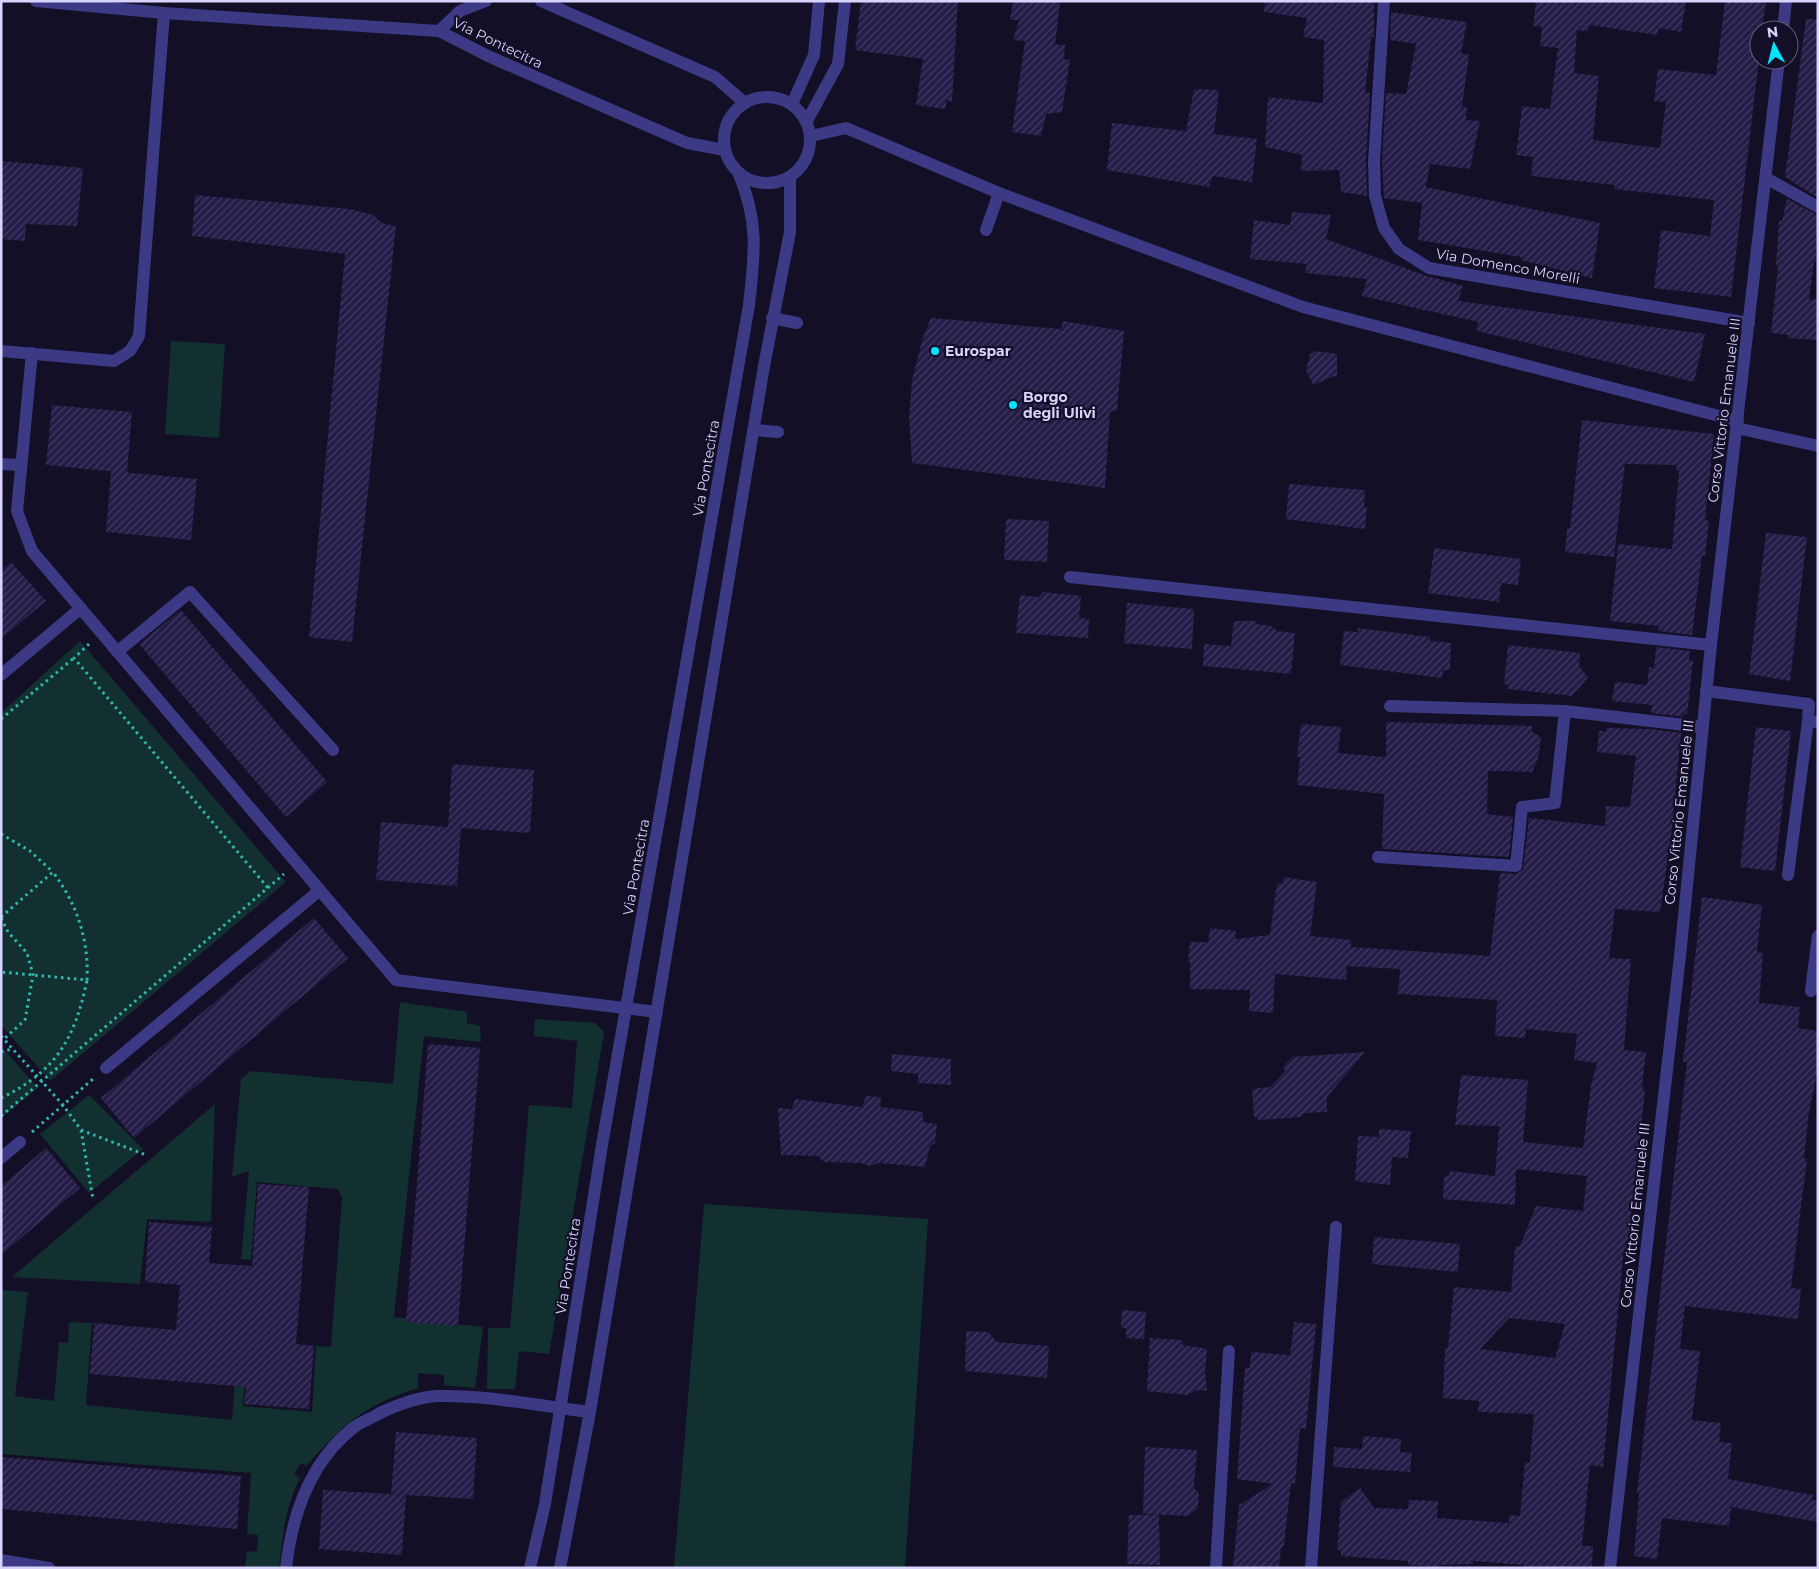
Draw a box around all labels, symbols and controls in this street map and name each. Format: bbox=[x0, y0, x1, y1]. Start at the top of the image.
street label: Via Pontecitra bbox=[450, 14, 546, 72]
north arrow bbox=[1749, 20, 1799, 70]
text: N bbox=[1766, 22, 1779, 42]
street label: Via Domenco Morelli bbox=[1435, 244, 1581, 288]
street label: Corso Vittorio Emanuele III bbox=[1704, 316, 1744, 504]
place label: Eurospar bbox=[945, 342, 1011, 360]
marker: Eurospar bbox=[929, 345, 941, 357]
place label: Borgo degli Ulivi bbox=[1023, 388, 1096, 422]
marker: Borgo degli Ulivi bbox=[1007, 399, 1019, 411]
street label: Via Pontecitra bbox=[689, 418, 723, 518]
street label: Corso Vittorio Emanuele III bbox=[1660, 718, 1698, 906]
street label: Via Pontecitra bbox=[619, 817, 653, 917]
street label: Corso Vittorio Emanuele III bbox=[1616, 1121, 1654, 1309]
street label: Via Pontecitra bbox=[551, 1216, 585, 1316]

